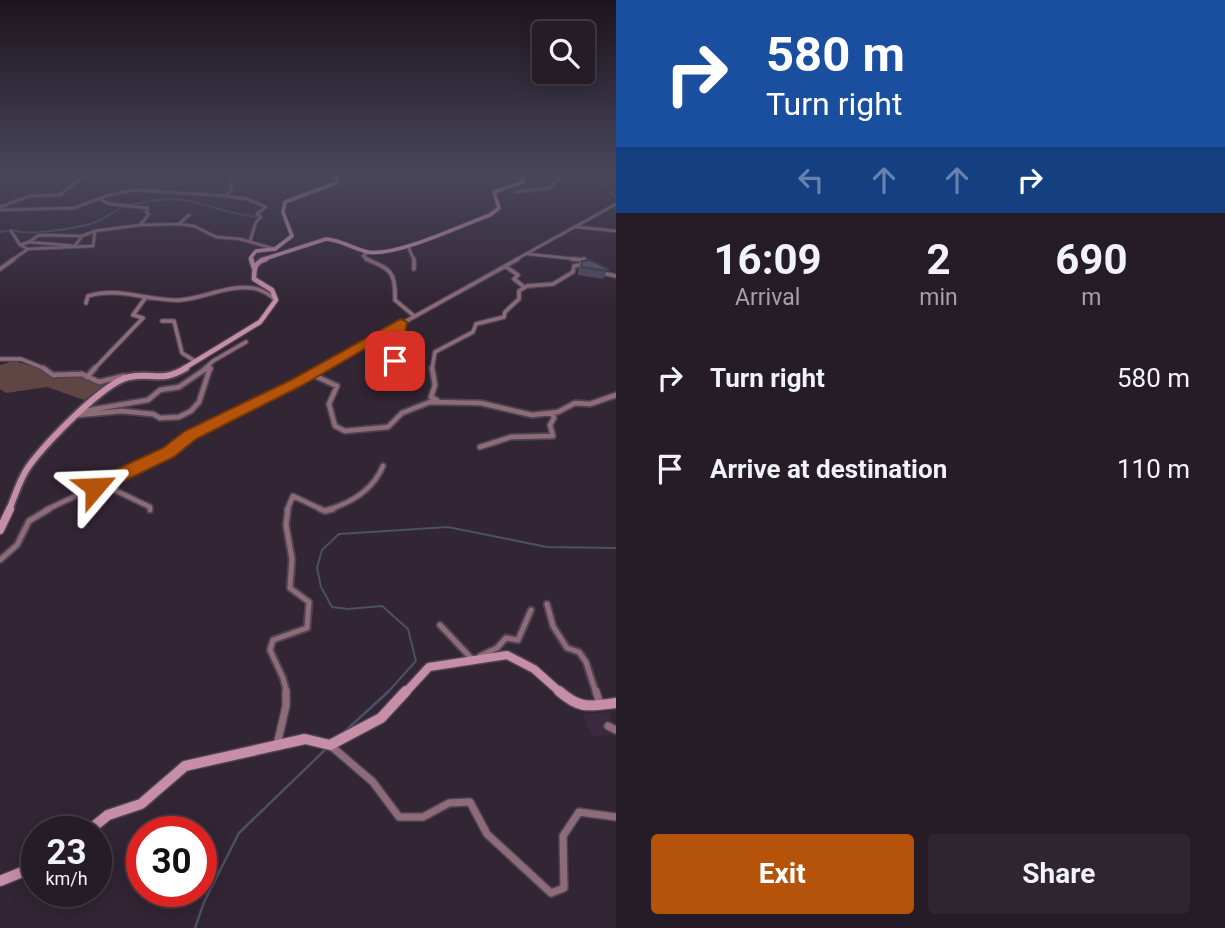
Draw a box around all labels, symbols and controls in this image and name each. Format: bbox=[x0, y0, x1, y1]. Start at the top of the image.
map controls bbox=[532, 21, 595, 84]
button: search bbox=[532, 21, 595, 84]
text: 580 m bbox=[766, 26, 905, 83]
icon: right bbox=[651, 28, 742, 119]
text: Turn right bbox=[766, 85, 902, 123]
icon: left bbox=[792, 161, 830, 199]
icon: ahead bbox=[865, 161, 903, 199]
icon: ahead bbox=[938, 161, 976, 199]
icon: right bbox=[1011, 161, 1049, 199]
text: 16:09 bbox=[714, 235, 822, 284]
text: 2 bbox=[926, 235, 951, 284]
text: 690 bbox=[1055, 235, 1128, 284]
text: Arrival bbox=[735, 284, 800, 311]
text: min bbox=[919, 284, 958, 311]
text: m bbox=[1081, 284, 1101, 311]
pin bbox=[365, 331, 425, 391]
icon: arrive bbox=[376, 342, 414, 380]
icon: right bbox=[651, 359, 689, 397]
text: Turn right bbox=[710, 363, 825, 393]
text: 580 m bbox=[1117, 363, 1190, 393]
position arrow bbox=[58, 450, 132, 524]
icon: arrive bbox=[651, 450, 689, 488]
text: Arrive at destination bbox=[710, 454, 947, 484]
text: 110 m bbox=[1117, 454, 1190, 484]
speed limit sign: 30 bbox=[126, 816, 217, 907]
text: 23 bbox=[46, 832, 87, 873]
button: Exit bbox=[651, 834, 914, 914]
button: Share bbox=[928, 834, 1190, 914]
text: km/h bbox=[45, 868, 88, 889]

